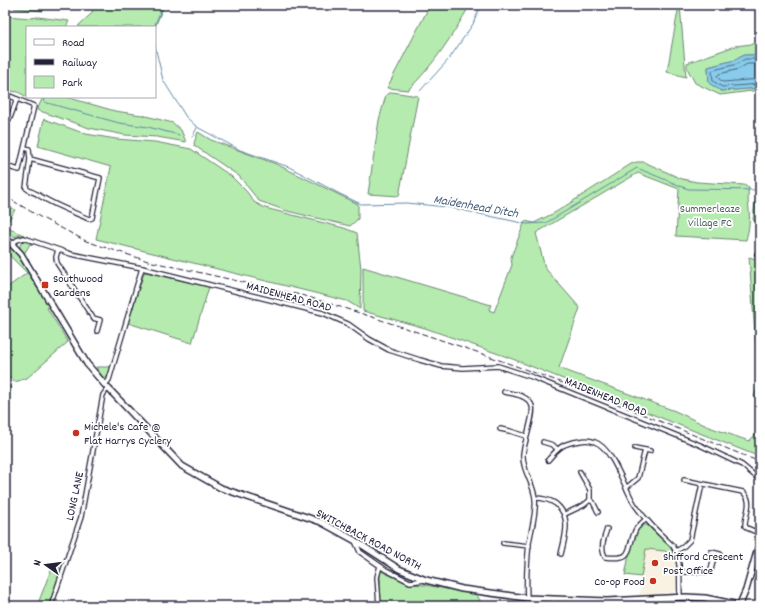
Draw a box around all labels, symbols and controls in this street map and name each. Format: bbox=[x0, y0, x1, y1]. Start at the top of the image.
legend bbox=[26, 26, 156, 98]
text: Road bbox=[62, 35, 84, 52]
text: Railway bbox=[62, 55, 98, 72]
text: Park bbox=[62, 75, 83, 92]
water label: Maidenhead Ditch bbox=[432, 191, 521, 224]
park label: Summerleaze Village FC bbox=[680, 201, 740, 232]
place label: Southwood Gardens bbox=[53, 271, 103, 302]
street label: MAIDENHEAD ROAD bbox=[244, 278, 333, 317]
marker: Southwood Gardens bbox=[40, 280, 50, 290]
street label: MAIDENHEAD ROAD bbox=[562, 373, 649, 422]
place label: Michele's Cafe @ Flat Harrys Cyclery bbox=[84, 419, 173, 450]
marker: Michele's Cafe @ Flat Harrys Cyclery bbox=[71, 428, 81, 438]
street label: LONG LANE bbox=[62, 470, 89, 522]
street label: SWITCHBACK ROAD NORTH bbox=[313, 505, 424, 575]
north arrow bbox=[26, 545, 66, 585]
place label: Shifford Crescent Post Office bbox=[663, 549, 744, 580]
text: N bbox=[30, 558, 47, 568]
marker: Shifford Crescent Post Office bbox=[650, 558, 660, 568]
place label: Co-op Food bbox=[594, 574, 645, 591]
marker: Co-op Food bbox=[648, 576, 658, 586]

